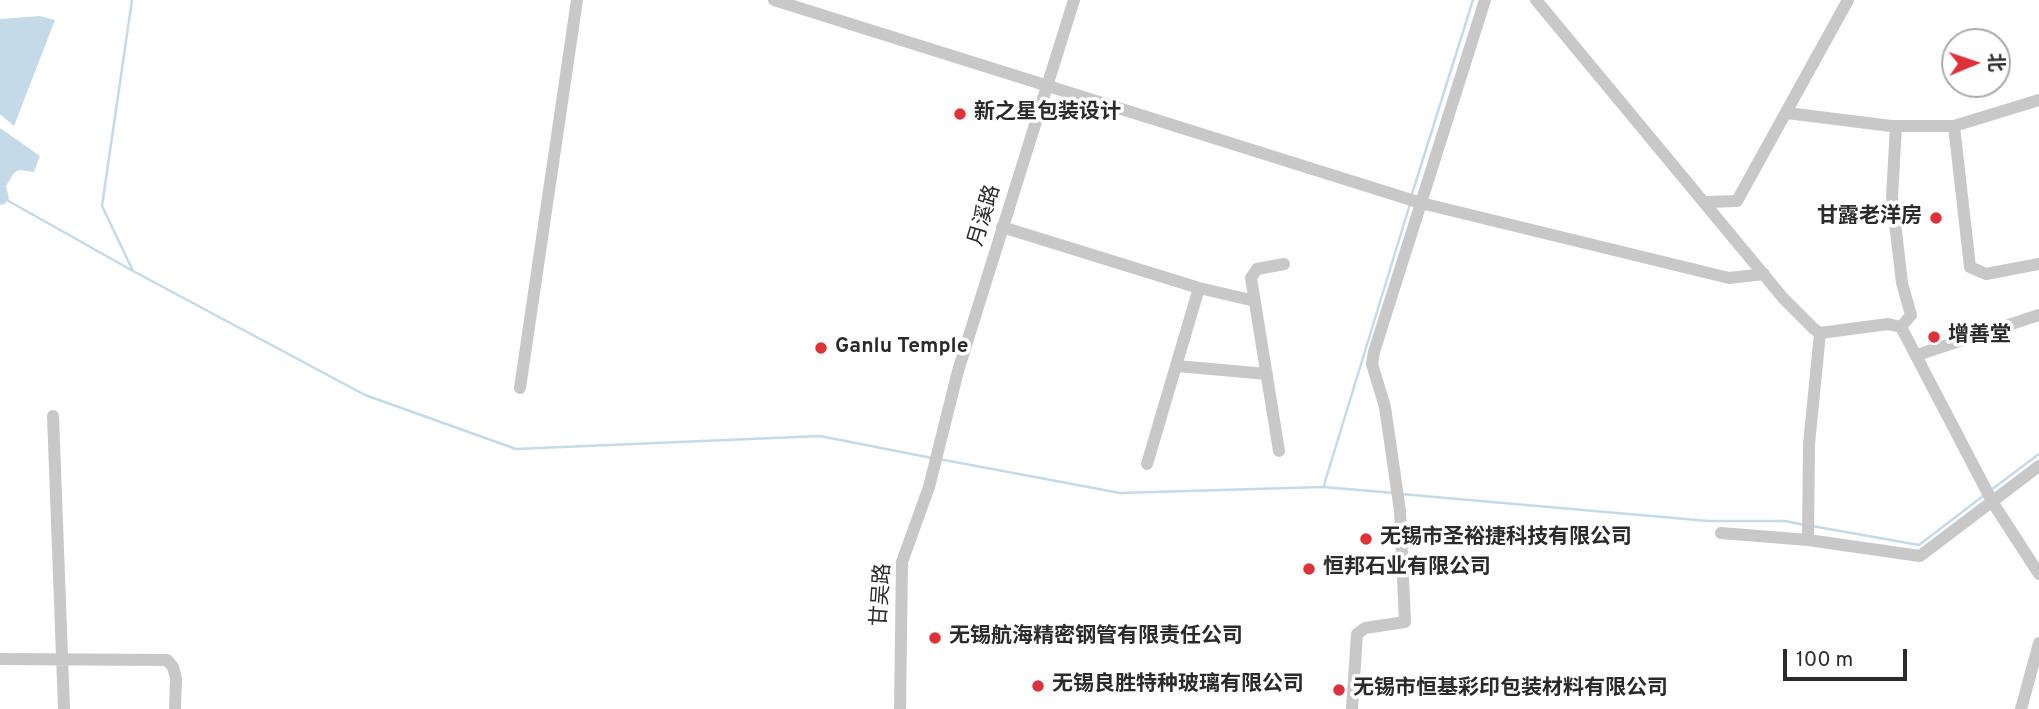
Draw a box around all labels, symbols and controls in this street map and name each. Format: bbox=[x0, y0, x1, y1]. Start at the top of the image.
north arrow bbox=[1941, 28, 2011, 98]
text: 北 bbox=[1983, 52, 2007, 72]
place label: 新之星包装设计 bbox=[974, 101, 1121, 127]
marker: 新之星包装设计 bbox=[952, 106, 968, 122]
street label: 月溪路 bbox=[965, 182, 1007, 250]
place label: 甘露老洋房 bbox=[1817, 205, 1922, 231]
marker: 甘露老洋房 bbox=[1928, 210, 1944, 226]
place label: 增善堂 bbox=[1948, 324, 2011, 350]
marker: 增善堂 bbox=[1926, 329, 1942, 345]
place label: Ganlu Temple bbox=[835, 335, 968, 361]
marker: Ganlu Temple bbox=[813, 340, 829, 356]
place label: 无锡市圣裕捷科技有限公司 bbox=[1380, 526, 1632, 552]
marker: 无锡市圣裕捷科技有限公司 bbox=[1358, 531, 1374, 547]
place label: 恒邦石业有限公司 bbox=[1323, 556, 1491, 582]
marker: 恒邦石业有限公司 bbox=[1301, 561, 1317, 577]
street label: 甘吴路 bbox=[868, 563, 898, 627]
place label: 无锡航海精密钢管有限责任公司 bbox=[949, 625, 1243, 651]
marker: 无锡航海精密钢管有限责任公司 bbox=[927, 630, 943, 646]
scale bar bbox=[1787, 636, 1911, 680]
text: 100 m bbox=[1796, 647, 1853, 674]
place label: 无锡良胜特种玻璃有限公司 bbox=[1052, 673, 1304, 699]
place label: 无锡市恒基彩印包装材料有限公司 bbox=[1353, 677, 1668, 703]
marker: 无锡良胜特种玻璃有限公司 bbox=[1030, 678, 1046, 694]
marker: 无锡市恒基彩印包装材料有限公司 bbox=[1331, 682, 1347, 698]

